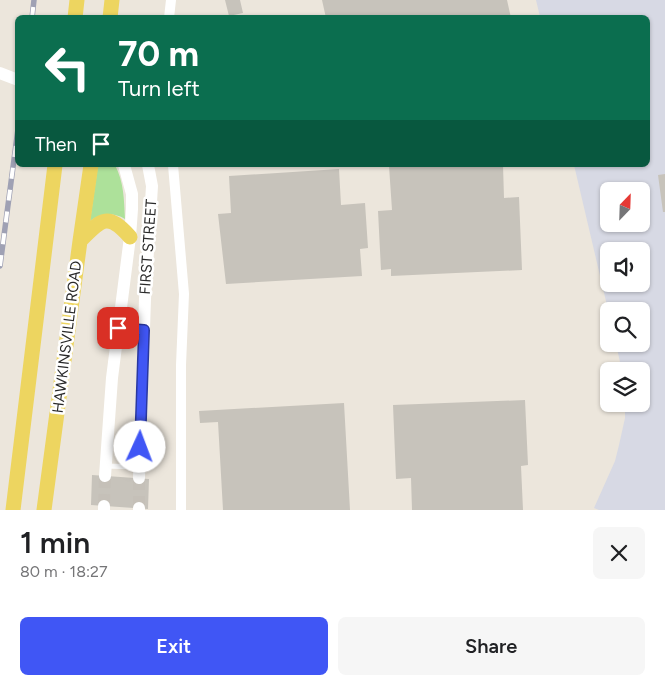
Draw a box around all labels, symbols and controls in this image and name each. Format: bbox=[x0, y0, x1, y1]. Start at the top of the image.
text: 70 m bbox=[118, 33, 199, 75]
icon: left bbox=[35, 35, 100, 100]
text: Turn left bbox=[118, 75, 200, 102]
icon: arrive bbox=[87, 130, 115, 158]
text: Then bbox=[35, 133, 77, 156]
north arrow bbox=[600, 182, 650, 232]
map controls bbox=[600, 182, 650, 412]
street label: FIRST STREET bbox=[136, 198, 160, 295]
button: sound bbox=[600, 242, 650, 292]
street label: HAWKINSVILLE ROAD bbox=[49, 260, 85, 414]
button: search bbox=[600, 302, 650, 352]
pin bbox=[97, 307, 139, 349]
icon: arrive bbox=[104, 314, 132, 342]
button: layers bbox=[600, 362, 650, 412]
position arrow bbox=[113, 420, 165, 472]
text: 1 min bbox=[20, 524, 90, 561]
button: close bbox=[593, 527, 645, 579]
text: 80 m · 18:27 bbox=[20, 562, 108, 581]
button: Exit bbox=[20, 617, 328, 675]
button: Share bbox=[338, 617, 645, 675]

